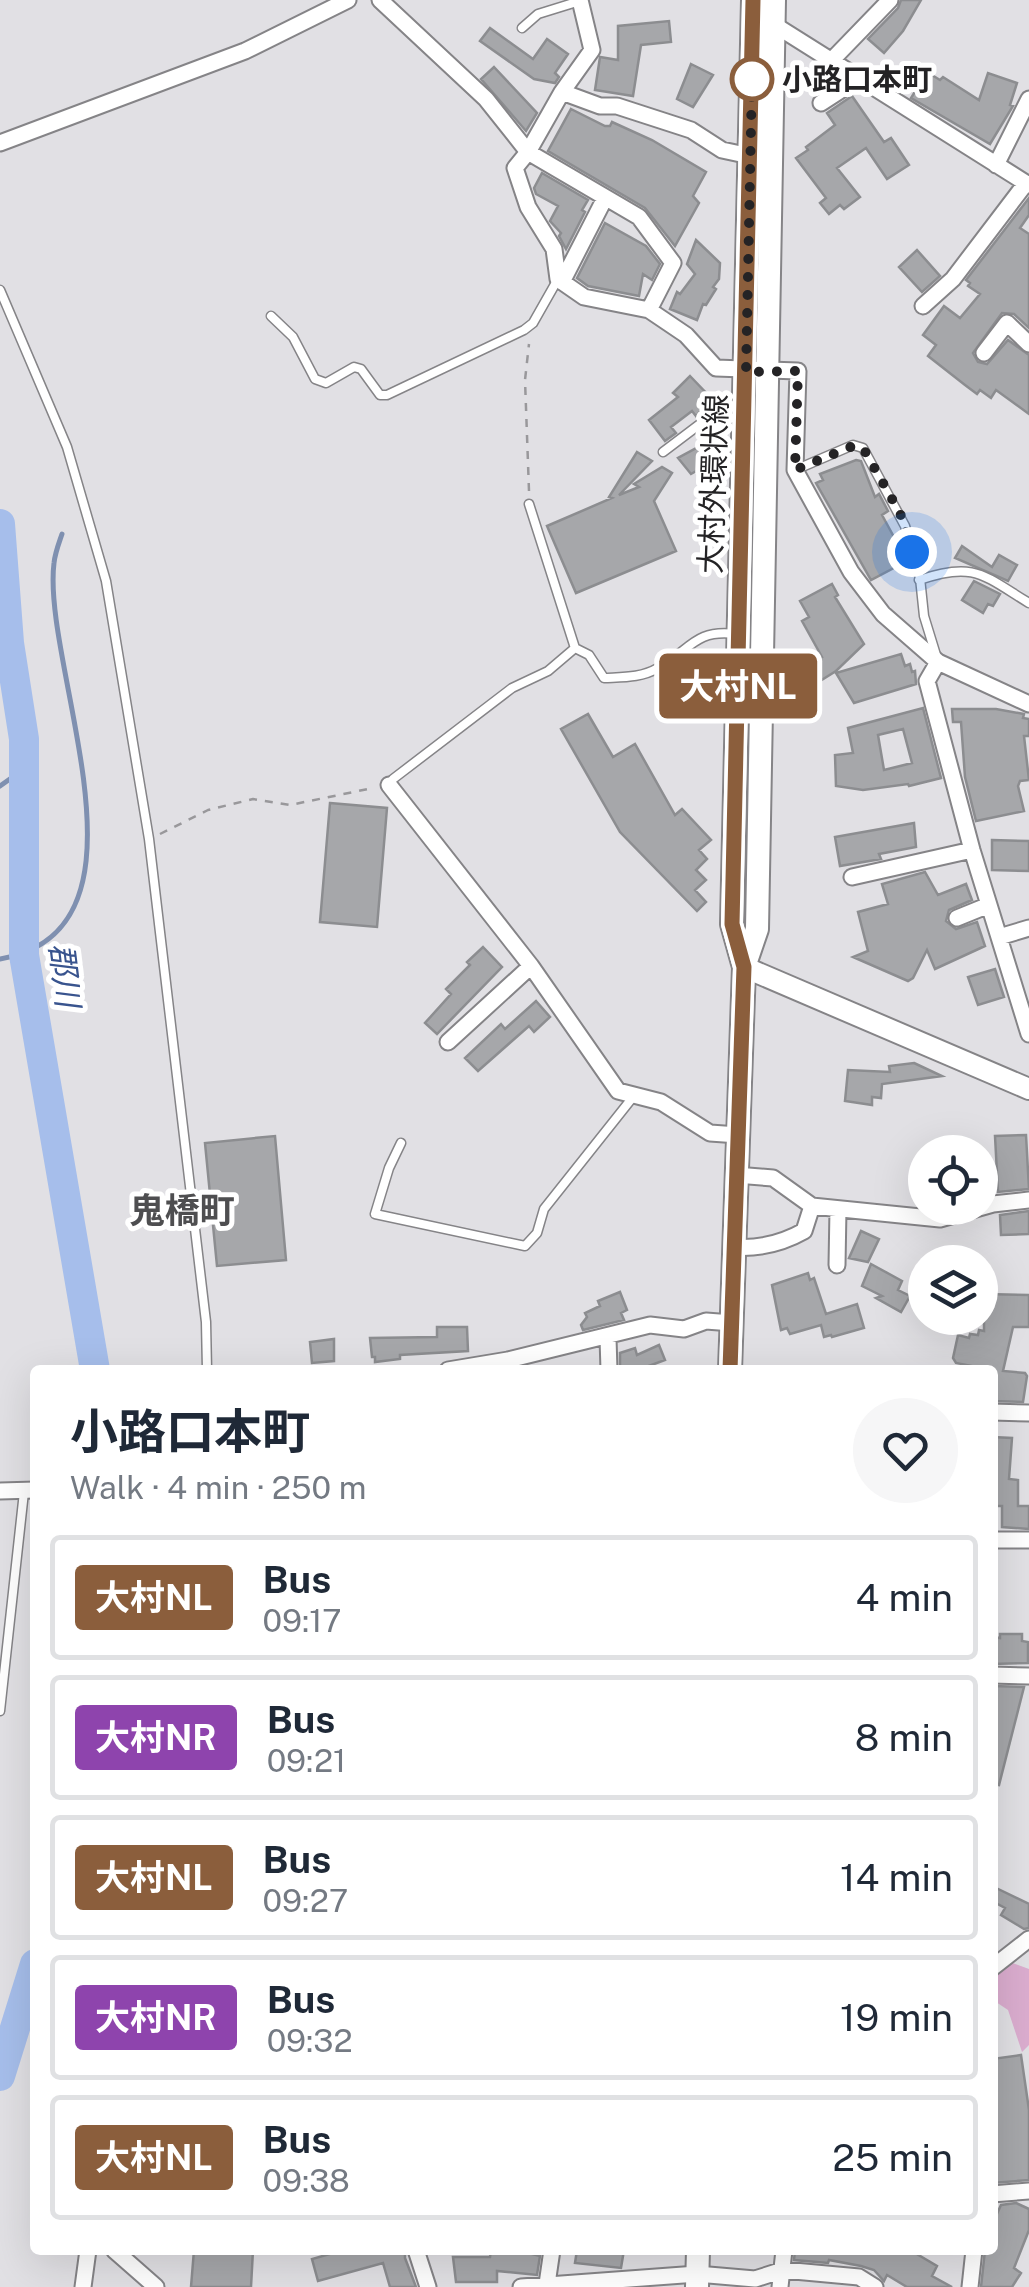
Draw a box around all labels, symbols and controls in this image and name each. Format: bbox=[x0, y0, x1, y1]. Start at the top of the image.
marker: 小路口本町 bbox=[731, 58, 773, 100]
place label: 小路口本町 bbox=[782, 61, 932, 97]
street label: 大村外環状線 bbox=[692, 393, 734, 575]
your location bbox=[887, 527, 937, 577]
line badge: 大村NL bbox=[668, 654, 808, 718]
text: 大村NL bbox=[679, 666, 797, 707]
water label: 郡川 bbox=[43, 941, 88, 1012]
map controls bbox=[908, 1135, 998, 1335]
button: locate bbox=[908, 1135, 998, 1225]
district label: 鬼橋町 bbox=[129, 1190, 235, 1231]
button: layers bbox=[908, 1245, 998, 1335]
button: heart bbox=[853, 1398, 958, 1503]
text: 小路口本町 bbox=[70, 1403, 310, 1460]
text: Walk · 4 min · 250 m bbox=[70, 1469, 366, 1506]
text: Bus bbox=[263, 1557, 331, 1602]
text: 4 min bbox=[855, 1575, 953, 1620]
text: 大村NL bbox=[95, 1577, 213, 1618]
text: 09:17 bbox=[263, 1602, 341, 1639]
text: Bus bbox=[267, 1697, 335, 1742]
text: 8 min bbox=[855, 1715, 953, 1760]
text: 大村NR bbox=[95, 1717, 217, 1758]
text: 09:21 bbox=[267, 1742, 346, 1779]
text: Bus bbox=[263, 1837, 331, 1882]
text: 14 min bbox=[840, 1855, 953, 1900]
text: 大村NL bbox=[95, 1857, 213, 1898]
text: 09:27 bbox=[263, 1882, 348, 1919]
text: Bus bbox=[267, 1977, 335, 2022]
text: 19 min bbox=[840, 1995, 953, 2040]
text: 大村NR bbox=[95, 1997, 217, 2038]
text: 09:32 bbox=[267, 2022, 353, 2059]
text: Bus bbox=[263, 2117, 331, 2162]
text: 25 min bbox=[832, 2135, 953, 2180]
text: 大村NL bbox=[95, 2137, 213, 2178]
text: 09:38 bbox=[263, 2162, 350, 2199]

